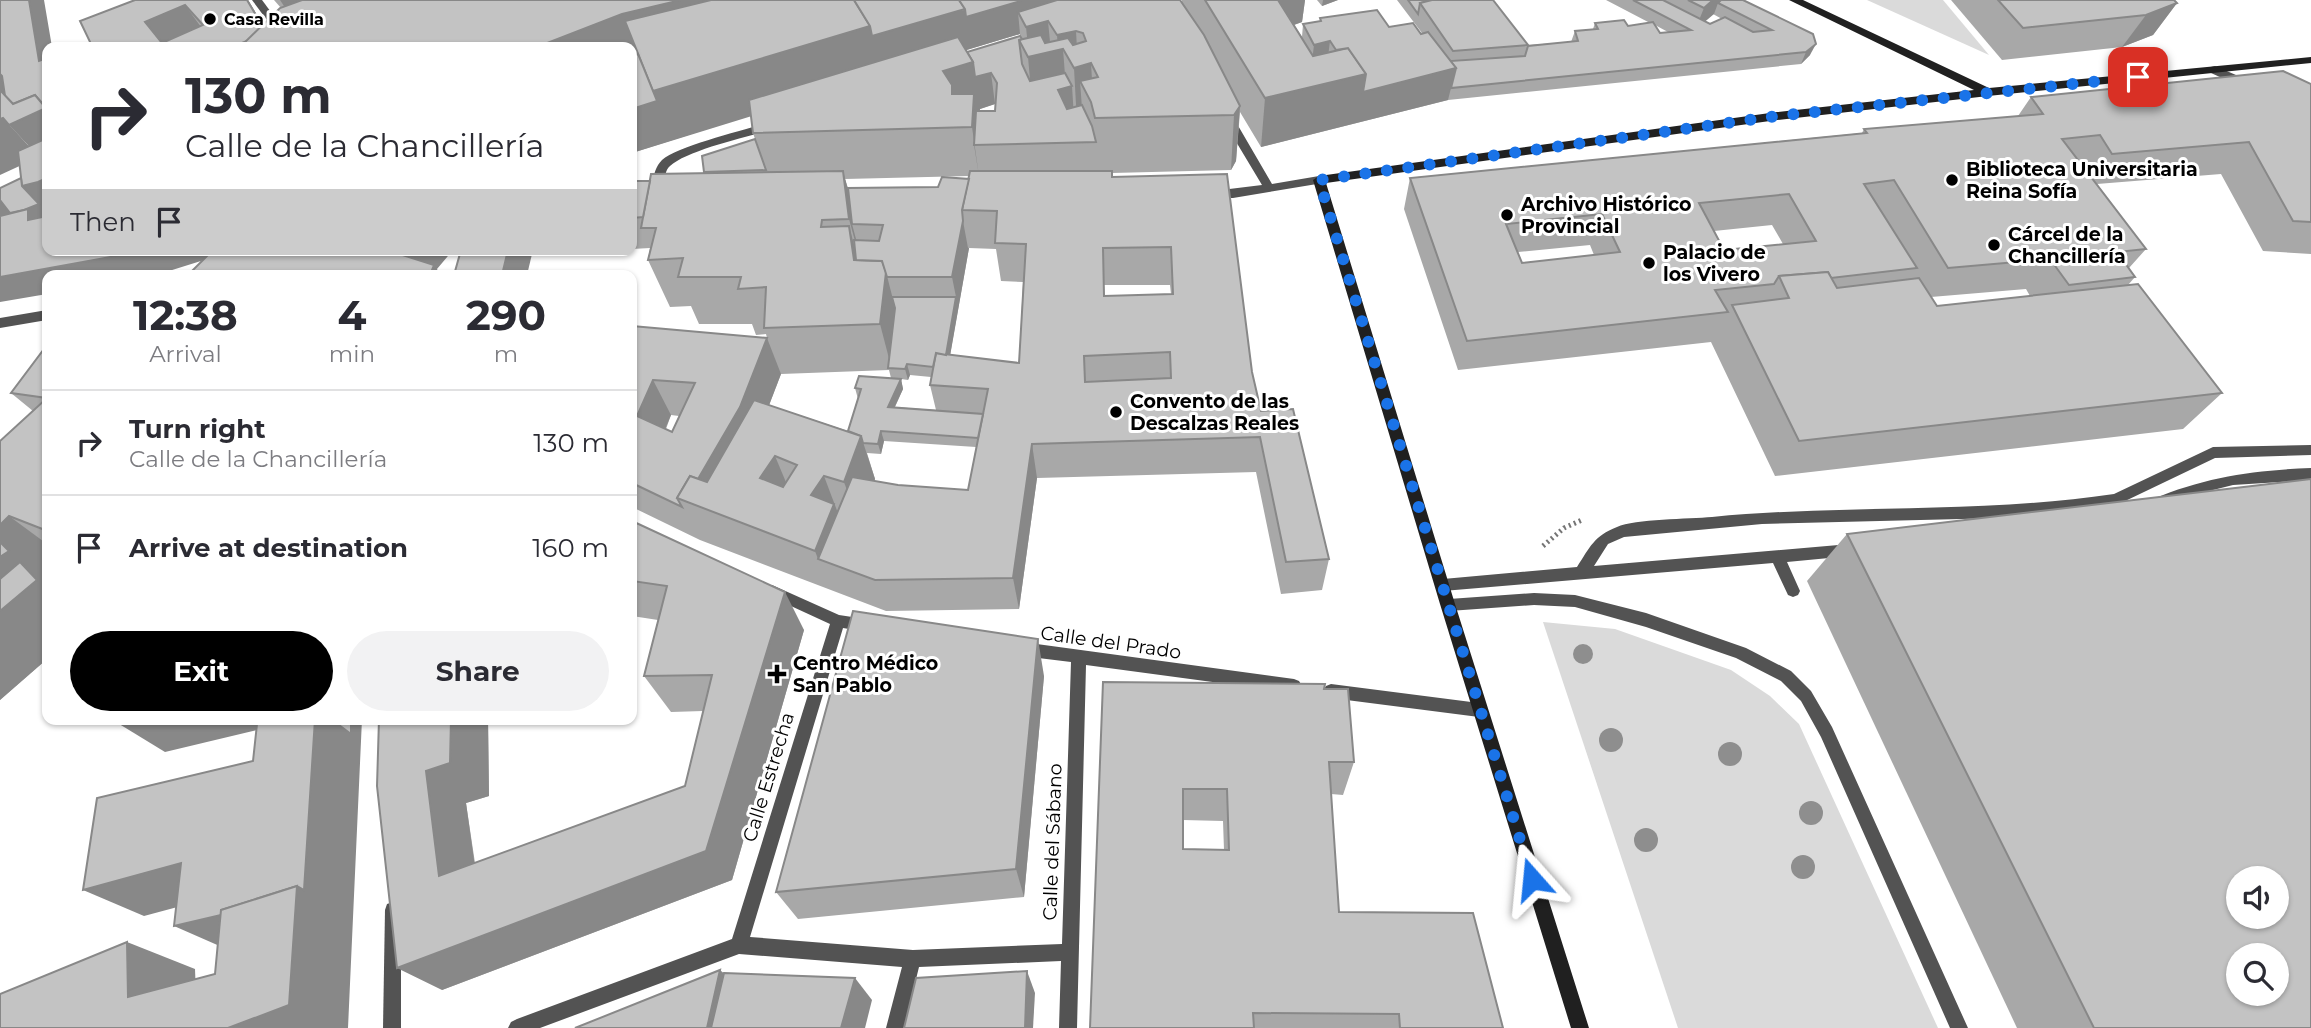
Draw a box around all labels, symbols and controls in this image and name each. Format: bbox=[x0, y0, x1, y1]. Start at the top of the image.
place label: Casa Revilla bbox=[224, 10, 324, 29]
marker: Casa Revilla bbox=[202, 11, 218, 27]
pin bbox=[2108, 47, 2168, 107]
icon: arrive bbox=[2119, 58, 2157, 96]
text: 130 m bbox=[185, 66, 332, 125]
icon: right bbox=[70, 70, 161, 161]
text: Calle de la Chancillería bbox=[185, 126, 544, 165]
place label: Biblioteca Universitaria Reina Sofía bbox=[1966, 158, 2198, 203]
marker: Biblioteca Universitaria Reina Sofía bbox=[1944, 172, 1960, 188]
place label: Archivo Histórico Provincial bbox=[1520, 193, 1691, 238]
icon: arrive bbox=[150, 203, 188, 241]
text: Then bbox=[70, 206, 136, 238]
marker: Archivo Histórico Provincial bbox=[1499, 207, 1515, 223]
place label: Cárcel de la Chancillería bbox=[2008, 223, 2126, 268]
marker: Cárcel de la Chancillería bbox=[1986, 237, 2002, 253]
place label: Palacio de los Vivero bbox=[1663, 241, 1766, 286]
marker: Palacio de los Vivero bbox=[1641, 255, 1657, 271]
text: 12:38 bbox=[133, 289, 238, 341]
text: 4 bbox=[337, 289, 366, 341]
text: 290 bbox=[466, 289, 546, 341]
text: Arrival bbox=[149, 340, 222, 368]
text: min bbox=[329, 340, 375, 368]
text: m bbox=[494, 340, 518, 368]
place label: Convento de las Descalzas Reales bbox=[1130, 390, 1299, 435]
marker: Convento de las Descalzas Reales bbox=[1108, 404, 1124, 420]
text: Turn right bbox=[129, 413, 265, 445]
icon: right bbox=[70, 424, 108, 462]
text: 130 m bbox=[533, 427, 609, 459]
text: Calle de la Chancillería bbox=[129, 445, 387, 473]
icon: arrive bbox=[70, 529, 108, 567]
text: Arrive at destination bbox=[129, 532, 408, 564]
text: 160 m bbox=[532, 532, 609, 564]
street label: Calle del Prado bbox=[1039, 621, 1183, 664]
button: Exit bbox=[70, 631, 333, 711]
button: Share bbox=[347, 631, 609, 711]
place label: Centro Médico San Pablo bbox=[793, 652, 938, 697]
marker: Centro Médico San Pablo bbox=[767, 664, 787, 684]
street label: Calle Estrecha bbox=[738, 710, 799, 845]
street label: Calle del Sábano bbox=[1038, 763, 1067, 921]
position arrow bbox=[1495, 842, 1569, 916]
map controls bbox=[2226, 866, 2289, 1006]
button: sound bbox=[2226, 866, 2289, 929]
button: search bbox=[2226, 943, 2289, 1006]

